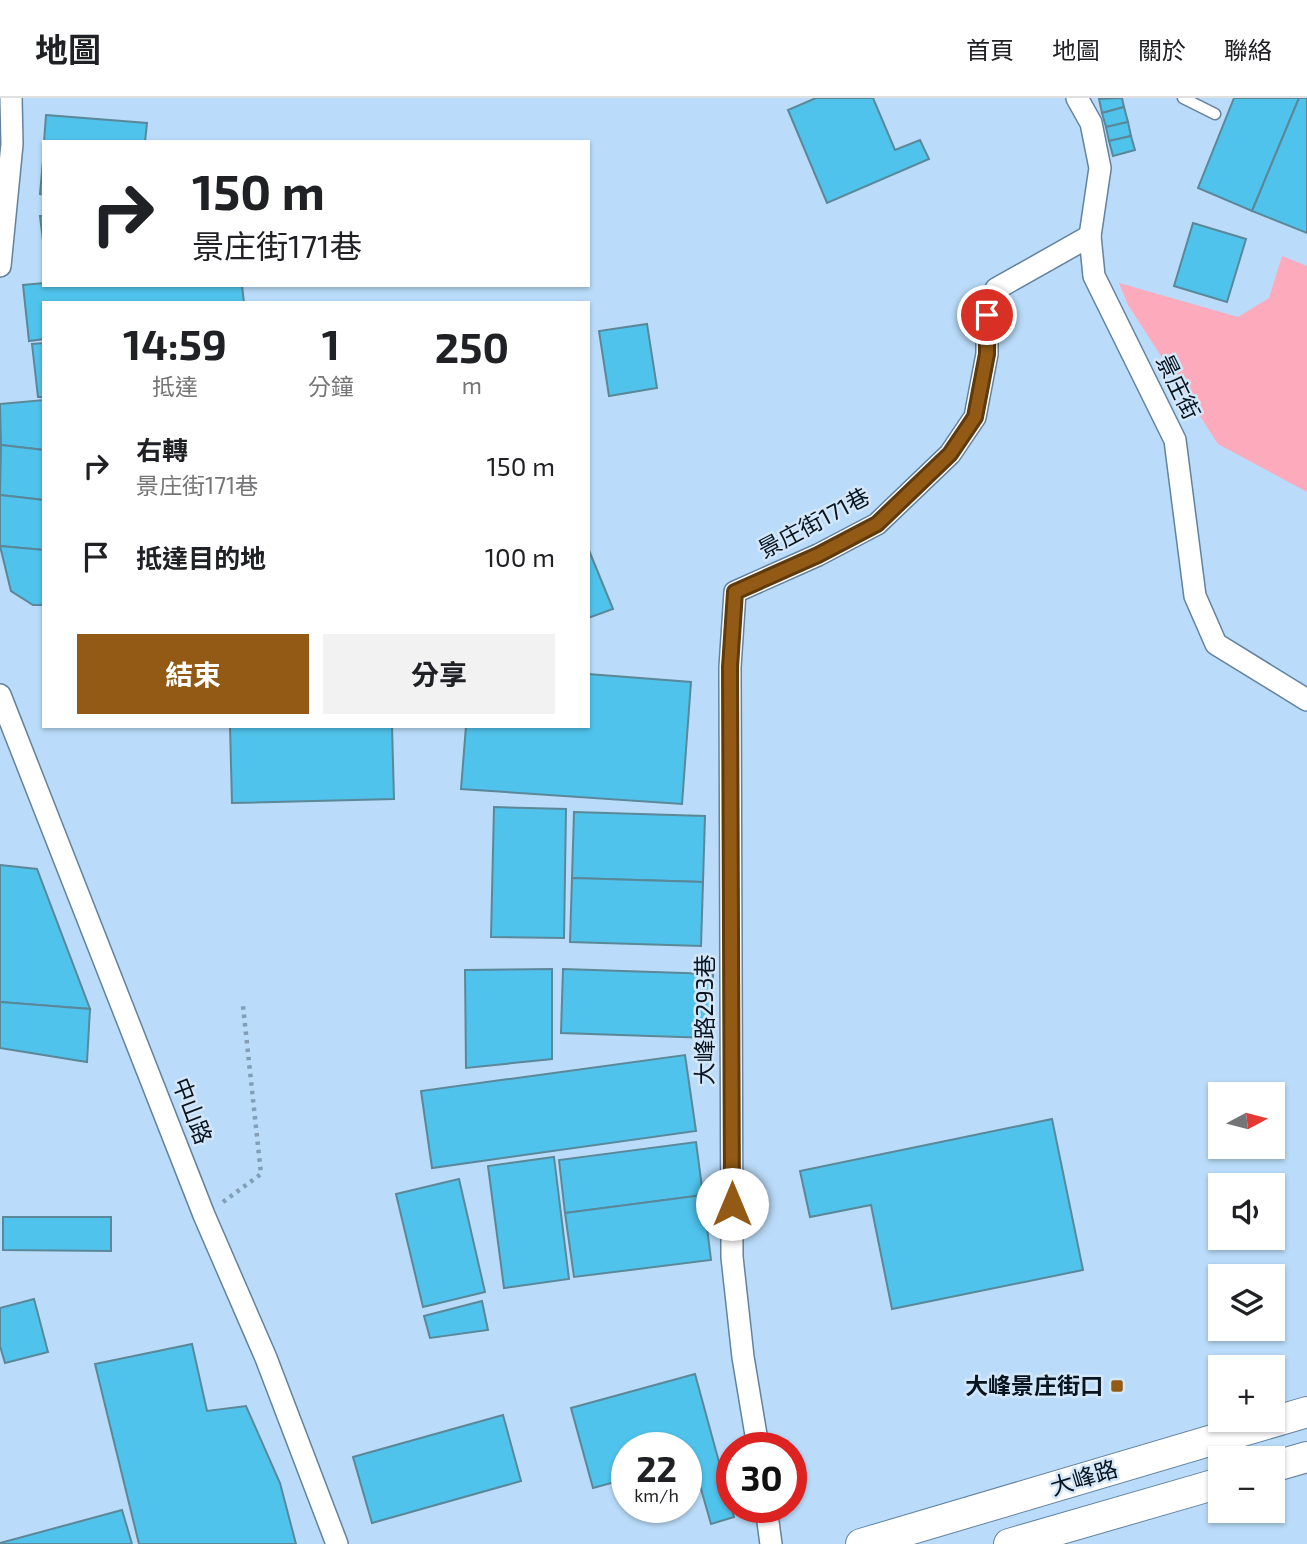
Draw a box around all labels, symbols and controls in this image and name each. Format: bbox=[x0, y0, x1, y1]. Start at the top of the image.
text: 地圖 bbox=[35, 29, 101, 69]
text: 首頁 bbox=[966, 35, 1014, 64]
text: 地圖 bbox=[1052, 35, 1100, 64]
text: 關於 bbox=[1138, 35, 1186, 64]
text: 聯絡 bbox=[1224, 35, 1272, 64]
text: 150 m bbox=[192, 161, 325, 220]
icon: right bbox=[77, 168, 168, 259]
text: 景庄街171巷 bbox=[192, 226, 362, 264]
pin bbox=[957, 285, 1017, 345]
icon: arrive bbox=[968, 296, 1006, 334]
text: 14:59 bbox=[123, 318, 227, 368]
text: 1 bbox=[322, 318, 340, 368]
text: 250 bbox=[435, 321, 509, 371]
street label: 景庄街 bbox=[1151, 349, 1207, 424]
text: m bbox=[462, 371, 482, 399]
text: 抵達 bbox=[152, 372, 198, 400]
text: 分鐘 bbox=[308, 372, 354, 400]
text: 右轉 bbox=[136, 434, 188, 465]
icon: right bbox=[77, 447, 115, 485]
text: 150 m bbox=[486, 450, 555, 481]
text: 景庄街171巷 bbox=[136, 471, 258, 499]
street label: 景庄街171巷 bbox=[753, 481, 874, 563]
icon: arrive bbox=[77, 538, 115, 576]
text: 100 m bbox=[485, 541, 555, 572]
text: 抵達目的地 bbox=[136, 542, 266, 573]
button: 結束 bbox=[77, 634, 309, 714]
button: 分享 bbox=[323, 634, 555, 714]
street label: 大峰路293巷 bbox=[690, 955, 718, 1085]
street label: 中山路 bbox=[167, 1073, 218, 1148]
north arrow bbox=[1208, 1082, 1284, 1158]
map controls bbox=[1208, 1082, 1285, 1523]
position arrow bbox=[695, 1167, 769, 1241]
button: sound bbox=[1208, 1173, 1285, 1250]
button: layers bbox=[1208, 1264, 1285, 1341]
button: + bbox=[1208, 1355, 1285, 1432]
place label: 大峰景庄街口 bbox=[965, 1371, 1103, 1399]
marker: 大峰景庄街口 bbox=[1109, 1378, 1125, 1394]
speed limit sign: 30 bbox=[716, 1432, 807, 1523]
button: − bbox=[1208, 1446, 1285, 1523]
text: 22 bbox=[636, 1447, 677, 1489]
street label: 大峰路 bbox=[1047, 1454, 1121, 1501]
text: km/h bbox=[634, 1484, 679, 1506]

